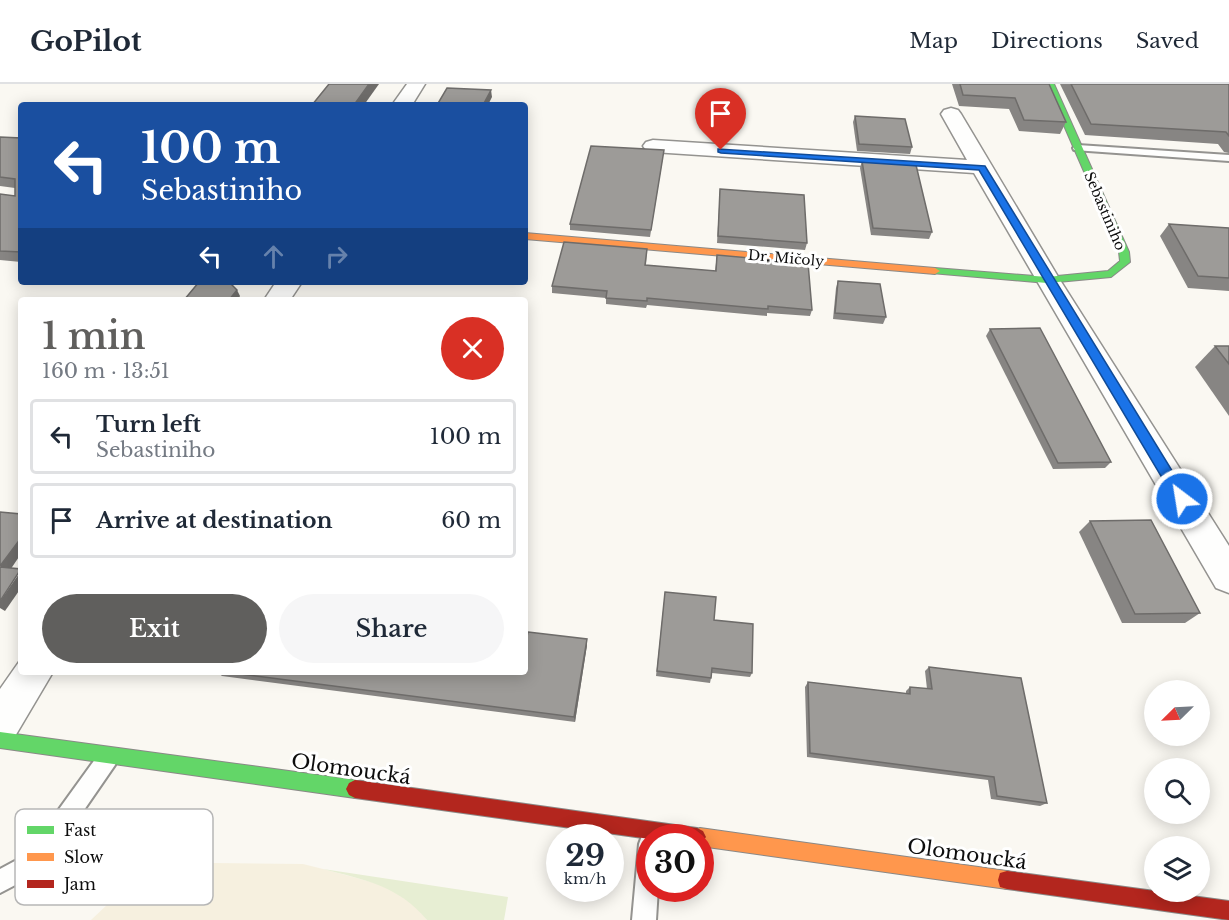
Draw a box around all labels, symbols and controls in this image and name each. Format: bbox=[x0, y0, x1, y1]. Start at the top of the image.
text: GoPilot bbox=[30, 24, 142, 59]
text: Map bbox=[909, 28, 958, 54]
text: Directions bbox=[991, 28, 1103, 54]
text: Saved bbox=[1136, 28, 1199, 54]
pin bbox=[695, 88, 746, 150]
icon: arrive bbox=[704, 97, 737, 130]
text: 100 m bbox=[141, 122, 280, 174]
icon: left bbox=[42, 126, 120, 204]
street label: Sebastiniho bbox=[1080, 169, 1130, 253]
text: Sebastiniho bbox=[141, 174, 302, 207]
icon: left bbox=[194, 240, 227, 273]
icon: ahead bbox=[257, 240, 290, 273]
icon: right bbox=[320, 240, 353, 273]
street label: Dr. Mičoly bbox=[747, 246, 825, 270]
text: 1 min bbox=[42, 314, 146, 359]
button: close bbox=[441, 317, 504, 380]
text: 160 m · 13:51 bbox=[42, 359, 170, 383]
text: Turn left bbox=[96, 411, 201, 438]
icon: left bbox=[45, 420, 78, 453]
text: 100 m bbox=[430, 423, 501, 450]
text: Sebastiniho bbox=[96, 438, 215, 462]
position arrow bbox=[1150, 467, 1214, 531]
icon: arrive bbox=[45, 504, 78, 537]
text: Arrive at destination bbox=[96, 507, 333, 534]
text: 60 m bbox=[441, 507, 501, 534]
button: Exit bbox=[42, 594, 267, 663]
button: Share bbox=[279, 594, 504, 663]
north arrow bbox=[1144, 680, 1210, 746]
map controls bbox=[1144, 680, 1210, 902]
street label: Olomoucká bbox=[290, 749, 413, 789]
button: search bbox=[1144, 758, 1210, 824]
legend bbox=[15, 809, 213, 905]
text: Fast bbox=[64, 820, 96, 840]
speed limit sign: 30 bbox=[636, 824, 714, 902]
street label: Olomoucká bbox=[906, 834, 1029, 874]
button: layers bbox=[1144, 836, 1210, 902]
text: 29 bbox=[565, 837, 605, 874]
text: Slow bbox=[64, 847, 104, 867]
text: km/h bbox=[564, 869, 606, 888]
text: Jam bbox=[62, 874, 96, 894]

